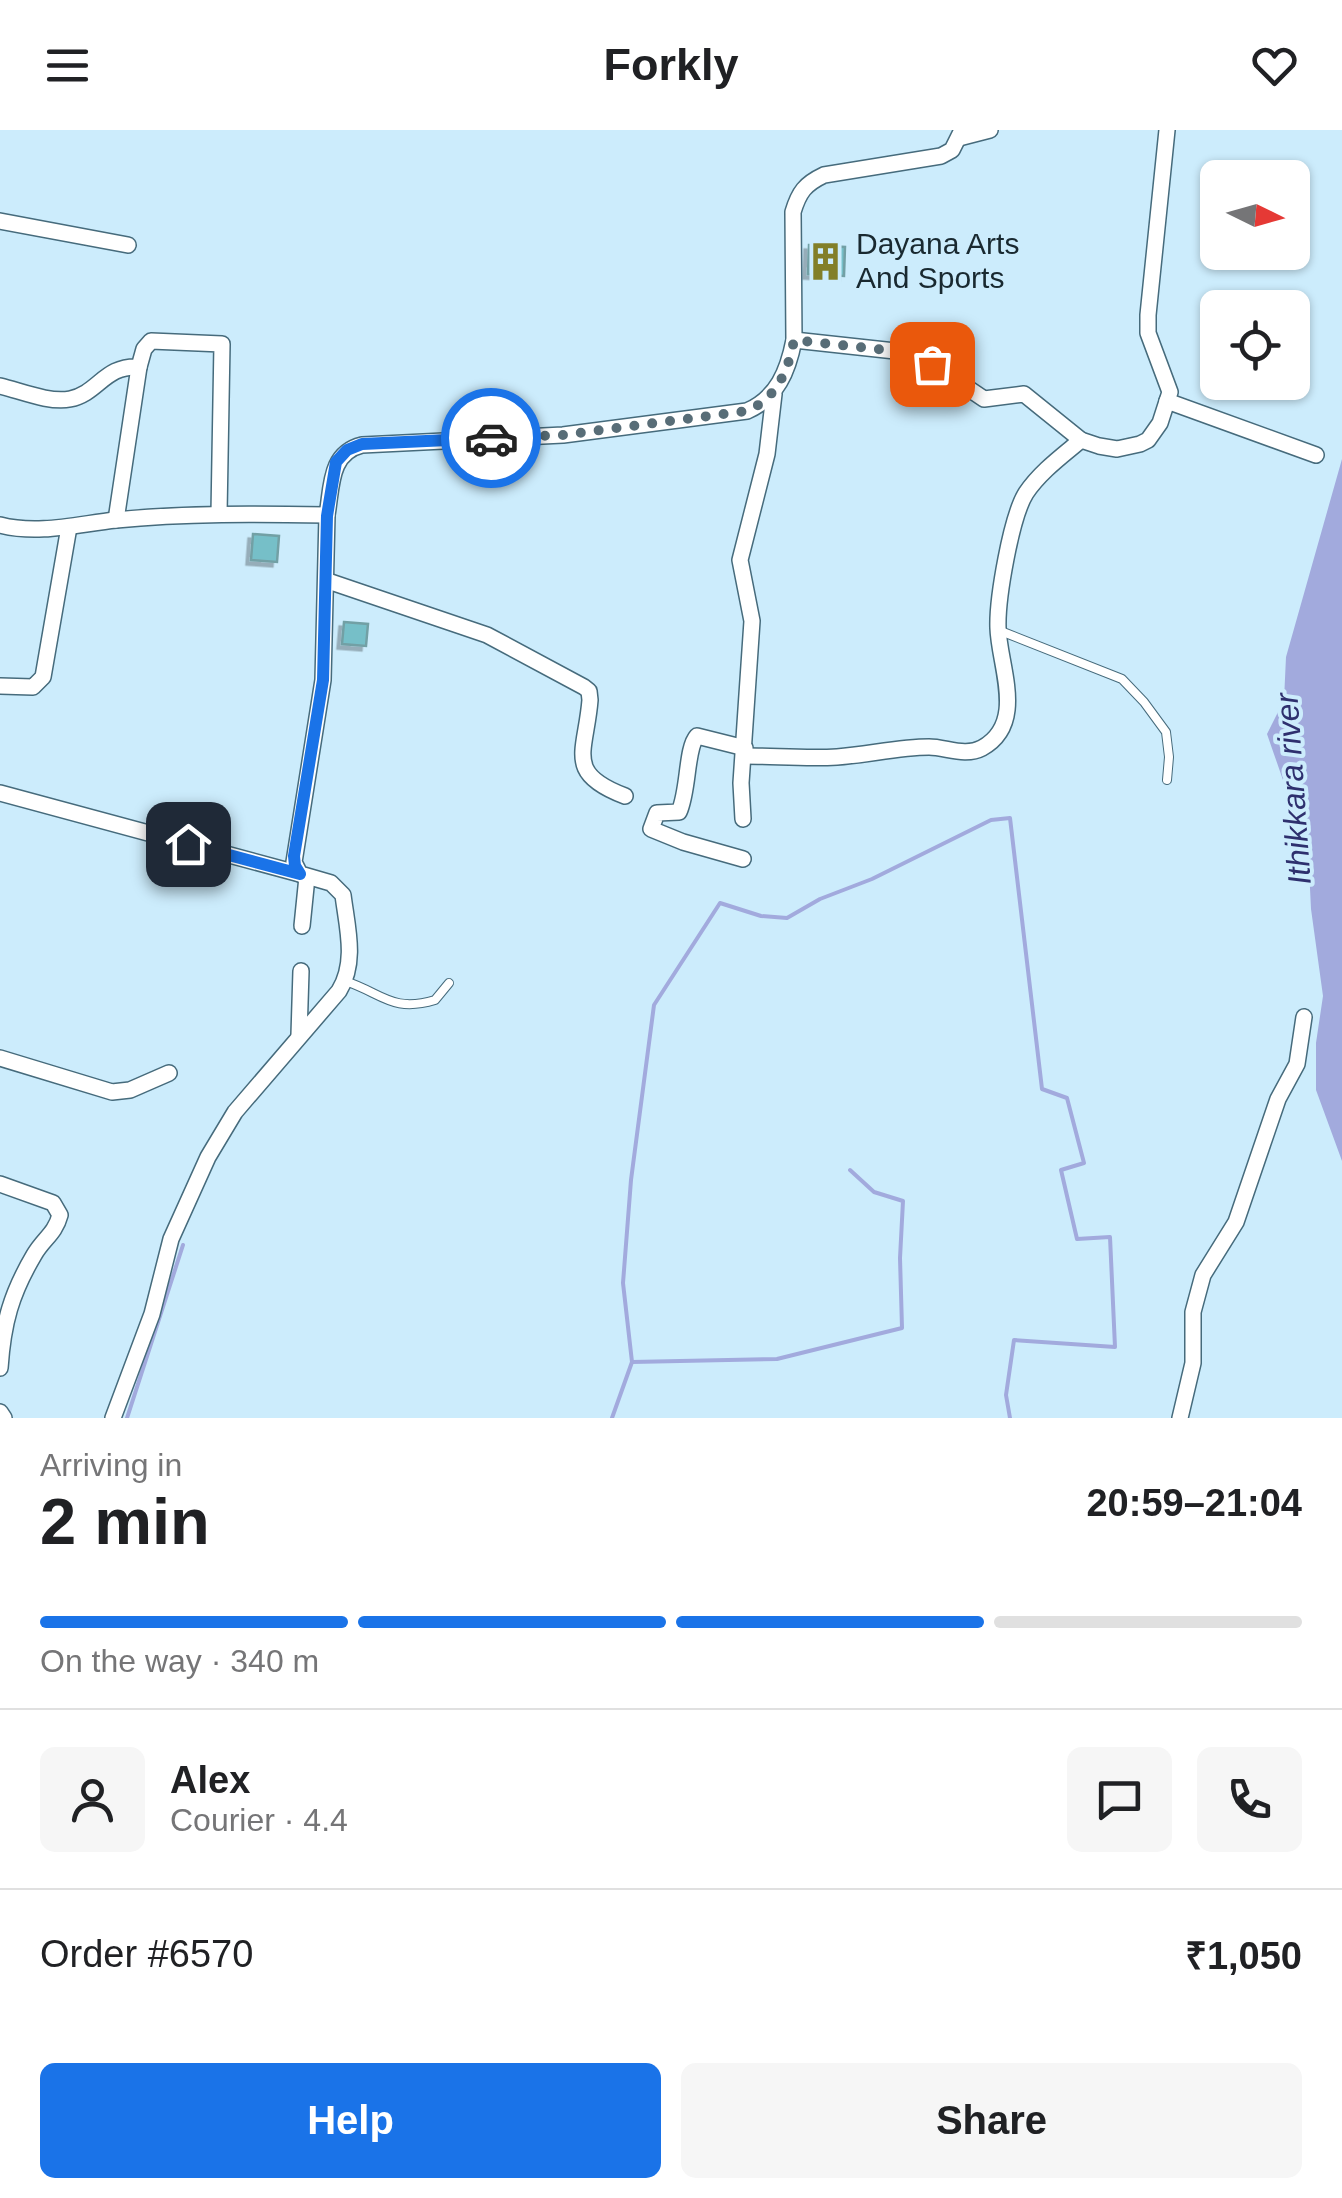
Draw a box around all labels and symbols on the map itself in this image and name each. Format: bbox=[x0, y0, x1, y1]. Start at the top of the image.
north arrow bbox=[1200, 160, 1310, 270]
place label: Dayana Arts And Sports bbox=[856, 227, 1019, 294]
building icon: Dayana Arts And Sports bbox=[805, 240, 847, 282]
pin bbox=[890, 322, 975, 407]
courier bbox=[441, 388, 541, 488]
water label: Ithikkara river bbox=[1268, 691, 1318, 886]
pin bbox=[146, 802, 231, 887]

